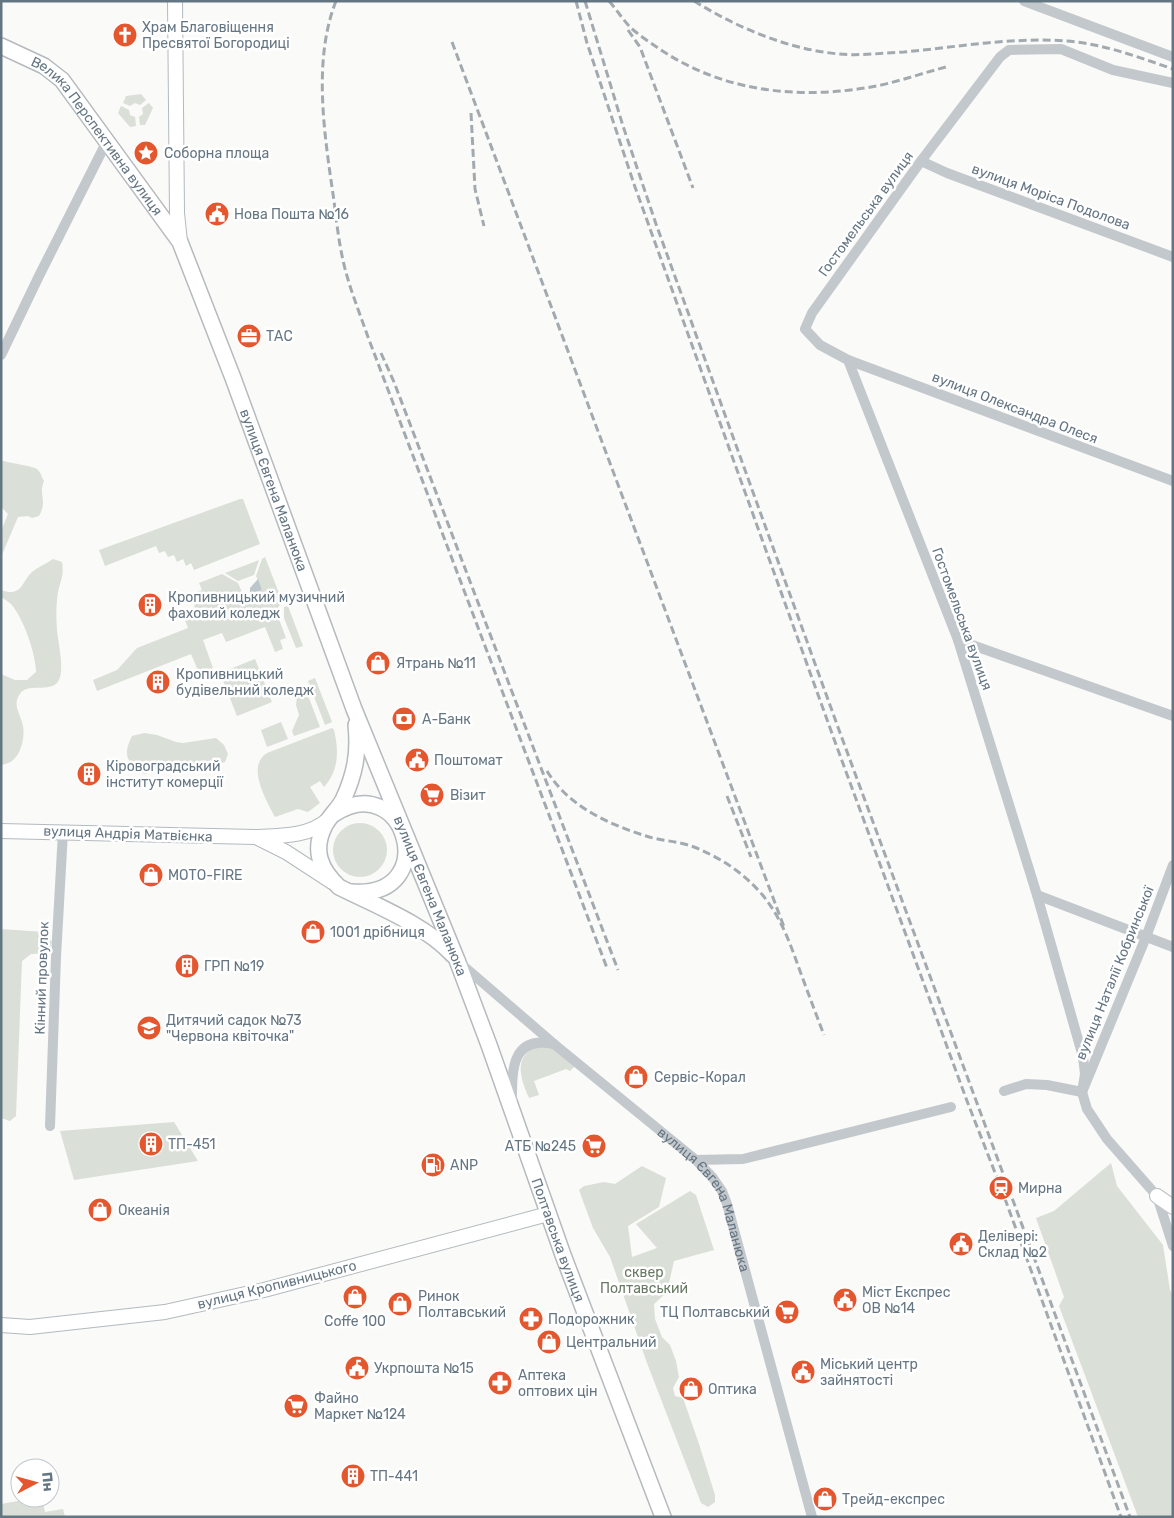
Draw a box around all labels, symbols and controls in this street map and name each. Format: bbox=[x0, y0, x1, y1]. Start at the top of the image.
place label: Храм Благовіщення Пресвятої Богородиці bbox=[142, 19, 290, 52]
church icon: Храм Благовіщення Пресвятої Богородиці bbox=[112, 22, 138, 48]
street label: Велика Перспективна вулиця bbox=[29, 53, 166, 219]
place icon: Соборна площа bbox=[133, 140, 159, 166]
place label: Соборна площа bbox=[164, 145, 269, 162]
street label: Гостомельська вулиця bbox=[815, 148, 917, 280]
street label: вулиця Моріса Подолова bbox=[969, 160, 1133, 234]
public building icon: Нова Пошта №16 bbox=[204, 201, 230, 227]
place label: Нова Пошта №16 bbox=[234, 206, 349, 223]
office icon: ТАС bbox=[236, 323, 262, 349]
place label: ТАС bbox=[266, 328, 293, 345]
street label: вулиця Олександра Олеся bbox=[930, 368, 1100, 448]
street label: вулиця Євгена Маланюка bbox=[237, 407, 311, 574]
street label: Гостомельська вулиця bbox=[928, 545, 996, 693]
place label: Кропивницький музичний фаховий коледж bbox=[168, 589, 345, 622]
building icon: Кропивницький музичний фаховий коледж bbox=[137, 592, 163, 618]
shop icon: Ятрань №11 bbox=[365, 650, 391, 676]
place label: Ятрань №11 bbox=[396, 655, 476, 672]
place label: Кропивницький будівельний коледж bbox=[176, 666, 314, 699]
building icon: Кропивницький будівельний коледж bbox=[145, 669, 171, 695]
bank icon: А-Банк bbox=[391, 706, 417, 732]
place label: А-Банк bbox=[422, 711, 471, 728]
public building icon: Поштомат bbox=[404, 747, 430, 773]
place label: Поштомат bbox=[434, 752, 503, 769]
place label: Кіровоградський інститут комерції bbox=[106, 758, 224, 791]
building icon: Кіровоградський інститут комерції bbox=[76, 761, 102, 787]
supermarket icon: Візит bbox=[419, 782, 445, 808]
place label: Візит bbox=[450, 787, 486, 804]
street label: вулиця Євгена Маланюка bbox=[390, 813, 471, 978]
street label: вулиця Андрія Матвієнка bbox=[43, 823, 213, 845]
shop icon: МОТО-FIRE bbox=[138, 862, 164, 888]
place label: МОТО-FIRE bbox=[168, 867, 243, 884]
street label: вулиця Наталії Кобринської bbox=[1072, 883, 1158, 1062]
shop icon: 1001 дрібниця bbox=[300, 919, 326, 945]
street label: Кінний провулок bbox=[32, 921, 52, 1035]
place label: 1001 дрібниця bbox=[330, 924, 425, 941]
building icon: ГРП №19 bbox=[174, 953, 200, 979]
place label: ГРП №19 bbox=[204, 958, 264, 975]
place label: Дитячий садок №73 "Червона квіточка" bbox=[166, 1012, 302, 1045]
school or university icon: Дитячий садок №73 "Червона квіточка" bbox=[136, 1015, 162, 1041]
shop icon: Сервіс-Корал bbox=[623, 1064, 649, 1090]
place label: Сервіс-Корал bbox=[654, 1069, 746, 1086]
street label: вулиця Євгена Маланюка bbox=[654, 1124, 753, 1274]
building icon: ТП-451 bbox=[138, 1131, 164, 1157]
supermarket icon: АТБ №245 bbox=[581, 1133, 607, 1159]
place label: ТП-451 bbox=[168, 1136, 216, 1153]
place label: АТБ №245 bbox=[505, 1138, 576, 1155]
fuel station icon: ANP bbox=[420, 1152, 446, 1178]
place label: ANP bbox=[450, 1157, 478, 1174]
station icon: Мирна bbox=[988, 1175, 1014, 1201]
street label: Полтавська вулиця bbox=[528, 1176, 589, 1304]
place label: Мирна bbox=[1018, 1180, 1062, 1197]
shop icon: Океанія bbox=[87, 1197, 113, 1223]
place label: Океанія bbox=[118, 1202, 170, 1219]
place label: Делівері: Склад №2 bbox=[978, 1228, 1047, 1261]
public building icon: Делівері: Склад №2 bbox=[948, 1231, 974, 1257]
street label: вулиця Кропивницького bbox=[196, 1257, 358, 1313]
park label: сквер Полтавський bbox=[600, 1264, 688, 1297]
shop icon: Coffe 100 bbox=[342, 1284, 368, 1310]
place label: Міст Експрес ОВ №14 bbox=[862, 1284, 951, 1317]
public building icon: Міст Експрес ОВ №14 bbox=[832, 1287, 858, 1313]
place label: Ринок Полтавський bbox=[418, 1288, 506, 1321]
shop icon: Ринок Полтавський bbox=[387, 1291, 413, 1317]
supermarket icon: ТЦ Полтавський bbox=[774, 1299, 800, 1325]
place label: ТЦ Полтавський bbox=[660, 1304, 770, 1321]
pharmacy icon: Подорожник bbox=[518, 1306, 544, 1332]
place label: Подорожник bbox=[548, 1311, 635, 1328]
place label: Coffe 100 bbox=[324, 1313, 386, 1330]
shop icon: Центральний bbox=[536, 1329, 562, 1355]
place label: Центральний bbox=[566, 1334, 657, 1351]
public building icon: Укрпошта №15 bbox=[344, 1355, 370, 1381]
place label: Міський центр зайнятості bbox=[820, 1356, 918, 1389]
public building icon: Міський центр зайнятості bbox=[790, 1359, 816, 1385]
place label: Укрпошта №15 bbox=[374, 1360, 474, 1377]
place label: Аптека оптових цін bbox=[518, 1367, 597, 1400]
pharmacy icon: Аптека оптових цін bbox=[487, 1370, 513, 1396]
shop icon: Оптика bbox=[678, 1376, 704, 1402]
place label: Оптика bbox=[708, 1381, 757, 1398]
place label: Файно Маркет №124 bbox=[314, 1390, 406, 1423]
supermarket icon: Файно Маркет №124 bbox=[283, 1393, 309, 1419]
north arrow bbox=[10, 1458, 60, 1508]
building icon: ТП-441 bbox=[340, 1463, 366, 1489]
place label: ТП-441 bbox=[370, 1468, 418, 1485]
text: Пн bbox=[38, 1471, 57, 1492]
shop icon: Трейд-експрес bbox=[812, 1486, 838, 1512]
place label: Трейд-експрес bbox=[842, 1491, 945, 1508]

